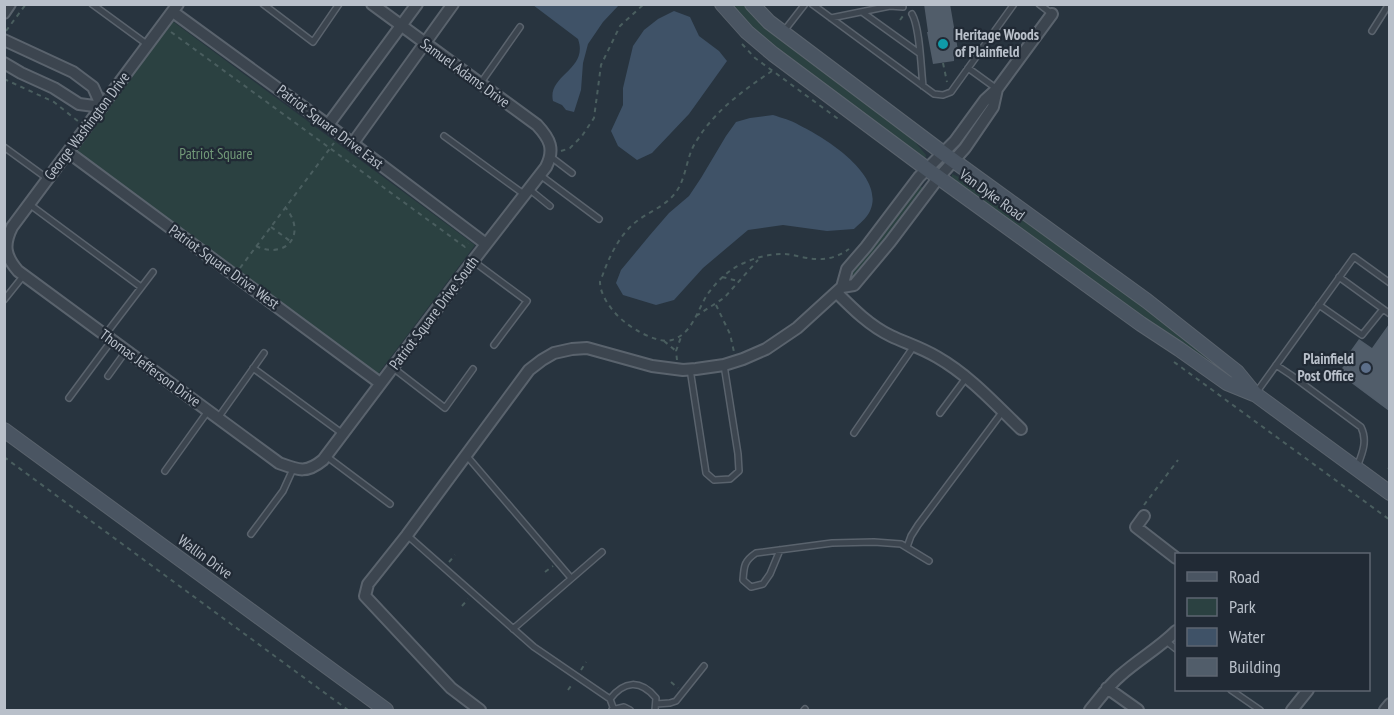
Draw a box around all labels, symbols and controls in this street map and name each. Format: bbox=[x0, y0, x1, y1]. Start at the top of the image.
place label: Heritage Woods of Plainfield bbox=[955, 25, 1039, 61]
street label: Samuel Adams Drive bbox=[417, 34, 514, 111]
marker: Heritage Woods of Plainfield bbox=[936, 37, 950, 51]
street label: George Washington Drive bbox=[40, 68, 134, 184]
street label: Patriot Square Drive East bbox=[273, 80, 387, 173]
park label: Patriot Square bbox=[179, 144, 253, 163]
street label: Van Dyke Road bbox=[955, 164, 1029, 225]
street label: Patriot Square Drive West bbox=[165, 220, 283, 313]
street label: Patriot Square Drive South bbox=[385, 252, 482, 373]
street label: Thomas Jefferson Drive bbox=[96, 325, 204, 411]
place label: Plainfield Post Office bbox=[1297, 349, 1354, 385]
marker: Plainfield Post Office bbox=[1359, 361, 1373, 375]
street label: Wallin Drive bbox=[174, 530, 236, 583]
legend bbox=[1175, 553, 1370, 691]
text: Road bbox=[1229, 565, 1260, 588]
text: Park bbox=[1229, 595, 1256, 618]
text: Water bbox=[1229, 625, 1265, 648]
text: Building bbox=[1229, 655, 1281, 678]

